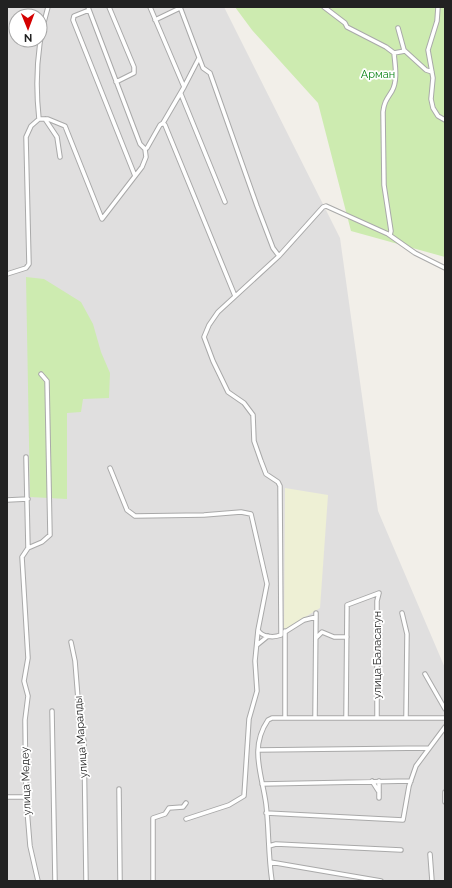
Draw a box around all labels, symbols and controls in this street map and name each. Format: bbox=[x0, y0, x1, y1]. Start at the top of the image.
north arrow bbox=[8, 8, 48, 48]
text: N bbox=[24, 31, 32, 44]
park label: Арман bbox=[361, 68, 395, 81]
street label: улица Баласагун bbox=[371, 611, 384, 699]
street label: улица Маралды bbox=[72, 695, 90, 779]
street label: улица Медеу bbox=[18, 746, 34, 815]

